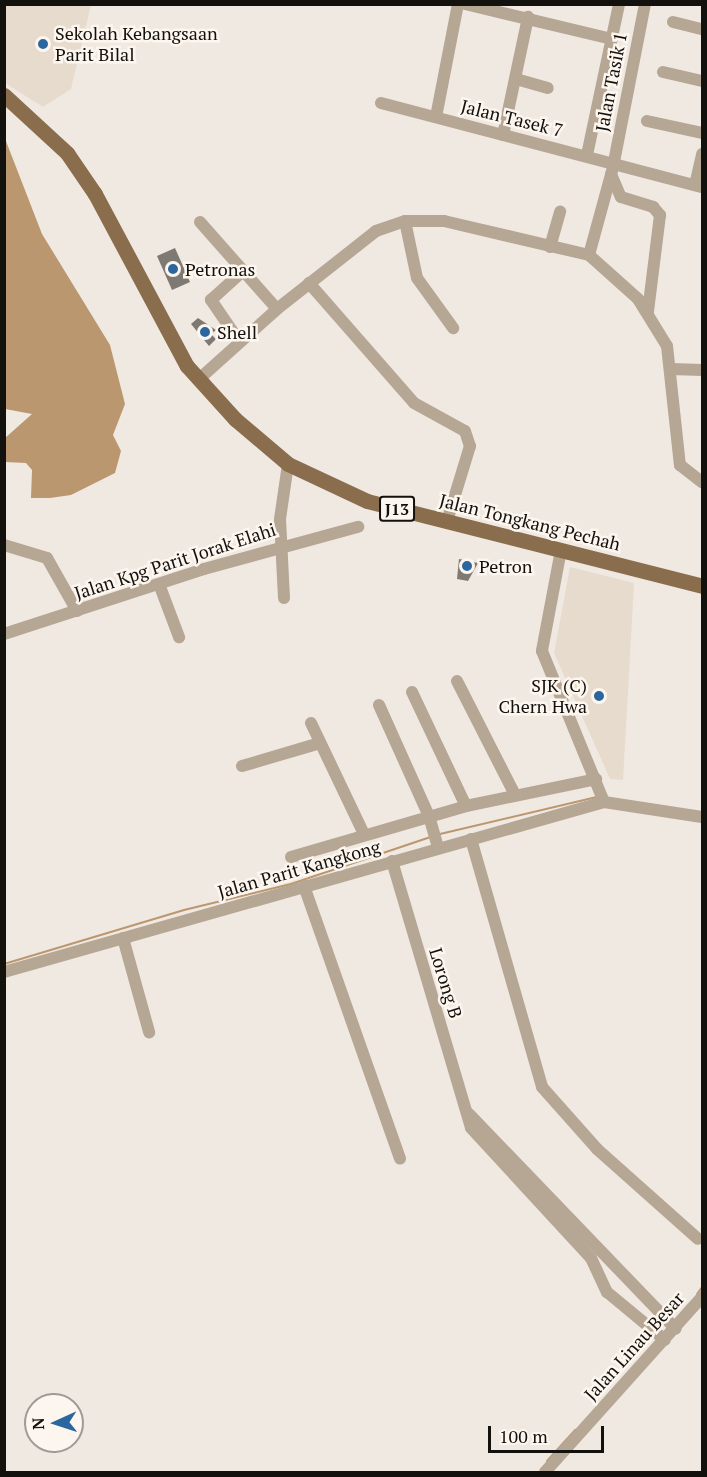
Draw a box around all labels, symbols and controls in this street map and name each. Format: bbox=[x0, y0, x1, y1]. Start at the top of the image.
place label: Sekolah Kebangsaan Parit Bilal bbox=[55, 23, 218, 66]
street label: Jalan Tasik 1 bbox=[591, 30, 631, 134]
marker: Sekolah Kebangsaan Parit Bilal bbox=[36, 37, 50, 51]
street label: Jalan Tasek 7 bbox=[459, 95, 565, 141]
place label: Petronas bbox=[185, 258, 255, 280]
marker: Petronas bbox=[166, 262, 180, 276]
place label: Shell bbox=[217, 321, 257, 343]
marker: Shell bbox=[198, 325, 212, 339]
street label: Jalan Tongkang Pechah bbox=[437, 489, 623, 555]
road number: J13 bbox=[379, 496, 415, 522]
street label: Jalan Kpg Parit Jorak Elahi bbox=[72, 518, 278, 604]
place label: Petron bbox=[479, 555, 532, 577]
marker: Petron bbox=[460, 559, 474, 573]
place label: SJK (C) Chern Hwa bbox=[499, 675, 587, 718]
marker: SJK (C) Chern Hwa bbox=[592, 689, 606, 703]
street label: Jalan Parit Kangkong bbox=[215, 835, 383, 903]
street label: Lorong B bbox=[425, 945, 467, 1021]
street label: Jalan Linau Besar bbox=[580, 1287, 688, 1405]
north arrow bbox=[24, 1393, 84, 1453]
scale bar bbox=[491, 1414, 606, 1452]
text: N bbox=[27, 1417, 49, 1430]
text: 100 m bbox=[499, 1424, 548, 1448]

